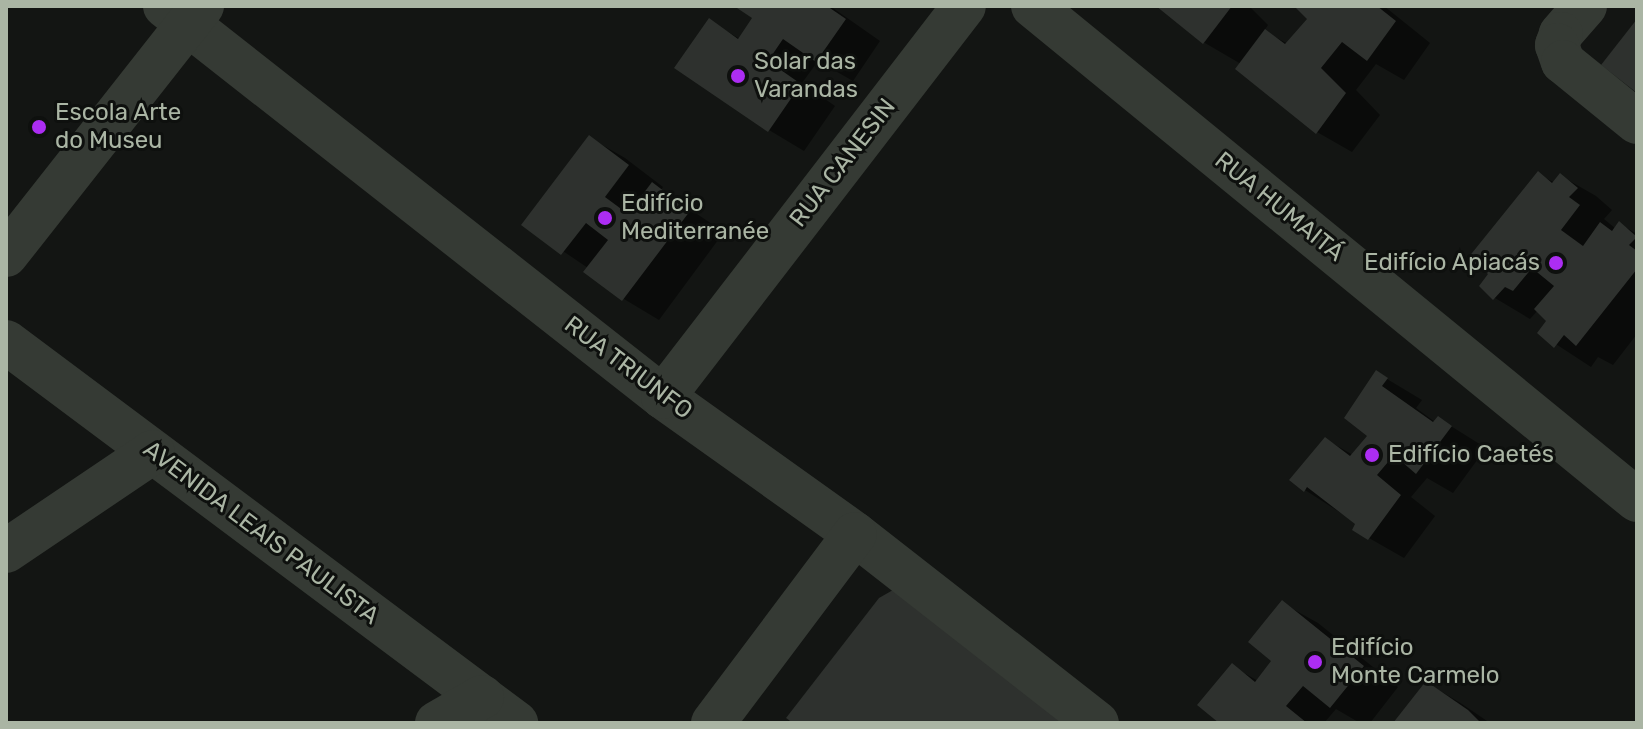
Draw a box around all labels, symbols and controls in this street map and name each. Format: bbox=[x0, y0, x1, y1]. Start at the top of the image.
place label: Solar das Varandas bbox=[754, 48, 858, 104]
marker: Solar das Varandas bbox=[729, 67, 747, 85]
street label: RUA CANESIN bbox=[784, 93, 902, 233]
place label: Escola Arte do Museu bbox=[55, 99, 182, 155]
marker: Escola Arte do Museu bbox=[30, 118, 48, 136]
street label: RUA HUMAITÁ bbox=[1209, 146, 1349, 268]
place label: Edifício Mediterranée bbox=[621, 190, 769, 246]
marker: Edifício Mediterranée bbox=[596, 209, 614, 227]
place label: Edifício Apiacás bbox=[1363, 249, 1540, 277]
marker: Edifício Apiacás bbox=[1547, 254, 1565, 272]
street label: RUA TRIUNFO bbox=[558, 310, 698, 426]
street label: AVENIDA LEAIS PAULISTA bbox=[137, 435, 385, 631]
place label: Edifício Caetés bbox=[1388, 441, 1554, 469]
marker: Edifício Caetés bbox=[1363, 446, 1381, 464]
place label: Edifício Monte Carmelo bbox=[1331, 634, 1500, 690]
marker: Edifício Monte Carmelo bbox=[1306, 653, 1324, 671]

